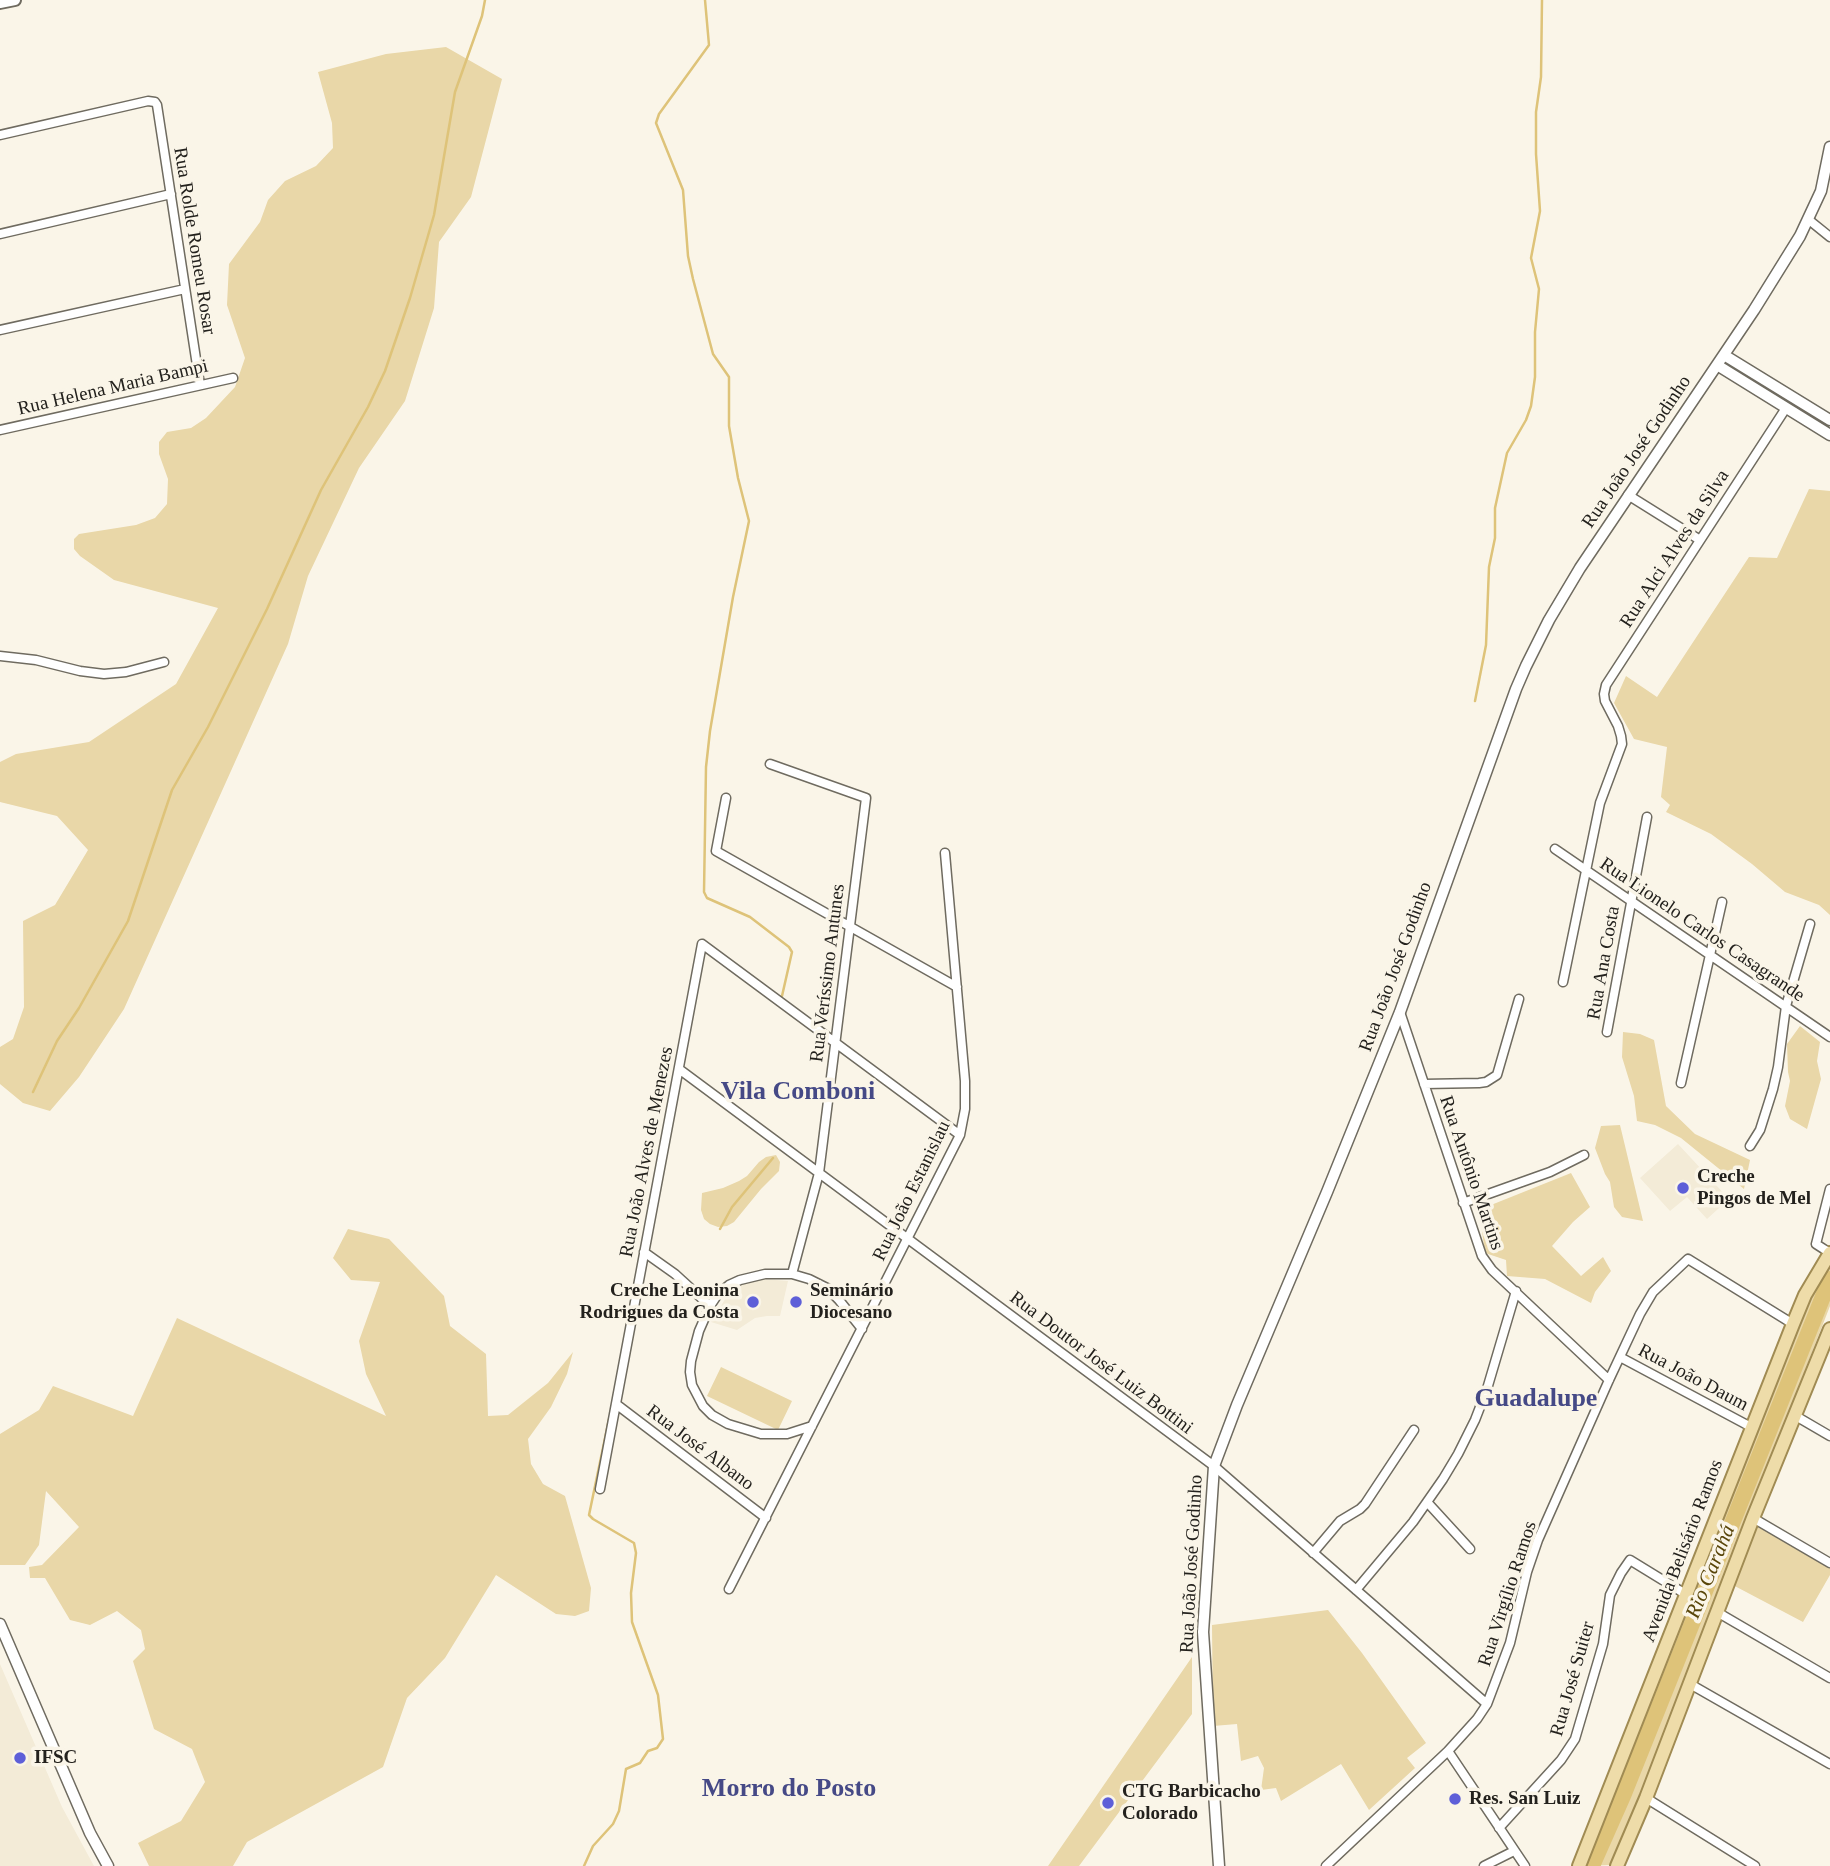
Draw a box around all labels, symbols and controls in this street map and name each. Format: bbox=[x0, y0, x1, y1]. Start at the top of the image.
street label: Rua Rolde Romeu Rosar bbox=[168, 146, 220, 336]
street label: Rua Helena Maria Bampi bbox=[16, 355, 210, 421]
street label: Rua João José Godinho bbox=[1578, 371, 1696, 533]
street label: Rua Alci Alves da Silva bbox=[1615, 466, 1735, 632]
street label: Rua Lionelo Carlos Casagrande bbox=[1595, 853, 1809, 1007]
street label: Rua João José Godinho bbox=[1355, 879, 1437, 1055]
street label: Rua Veríssimo Antunes bbox=[806, 883, 850, 1063]
street label: Rua Ana Costa bbox=[1583, 904, 1625, 1022]
street label: Rua João Alves de Menezes bbox=[615, 1045, 679, 1259]
district label: Vila Comboni bbox=[721, 1076, 875, 1108]
street label: Rua Antônio Martins bbox=[1434, 1093, 1508, 1253]
street label: Rua João Estanislau bbox=[868, 1117, 956, 1265]
place label: Creche Pingos de Mel bbox=[1697, 1166, 1811, 1210]
marker: Creche Pingos de Mel bbox=[1675, 1180, 1691, 1196]
place label: Creche Leonina Rodrigues da Costa bbox=[580, 1280, 739, 1324]
place label: Seminário Diocesano bbox=[810, 1280, 893, 1324]
street label: Rua Doutor José Luiz Bottini bbox=[1005, 1287, 1197, 1439]
marker: Creche Leonina Rodrigues da Costa bbox=[745, 1294, 761, 1310]
marker: Seminário Diocesano bbox=[788, 1294, 804, 1310]
street label: Rua João Daum bbox=[1634, 1339, 1752, 1417]
district label: Guadalupe bbox=[1475, 1383, 1597, 1415]
street label: Rua José Albano bbox=[642, 1400, 758, 1496]
street label: Avenida Belisário Ramos bbox=[1638, 1456, 1728, 1646]
street label: Rua João José Godinho bbox=[1176, 1474, 1208, 1654]
street label: Rua Virgílio Ramos bbox=[1474, 1518, 1542, 1670]
water label: Rio Carahá bbox=[1681, 1522, 1741, 1622]
street label: Rua José Suiter bbox=[1546, 1619, 1600, 1739]
place label: IFSC bbox=[34, 1747, 77, 1769]
marker: IFSC bbox=[12, 1750, 28, 1766]
district label: Morro do Posto bbox=[702, 1773, 876, 1805]
place label: CTG Barbicacho Colorado bbox=[1122, 1781, 1261, 1825]
place label: Res. San Luiz bbox=[1469, 1788, 1580, 1810]
marker: Res. San Luiz bbox=[1447, 1791, 1463, 1807]
marker: CTG Barbicacho Colorado bbox=[1100, 1795, 1116, 1811]

